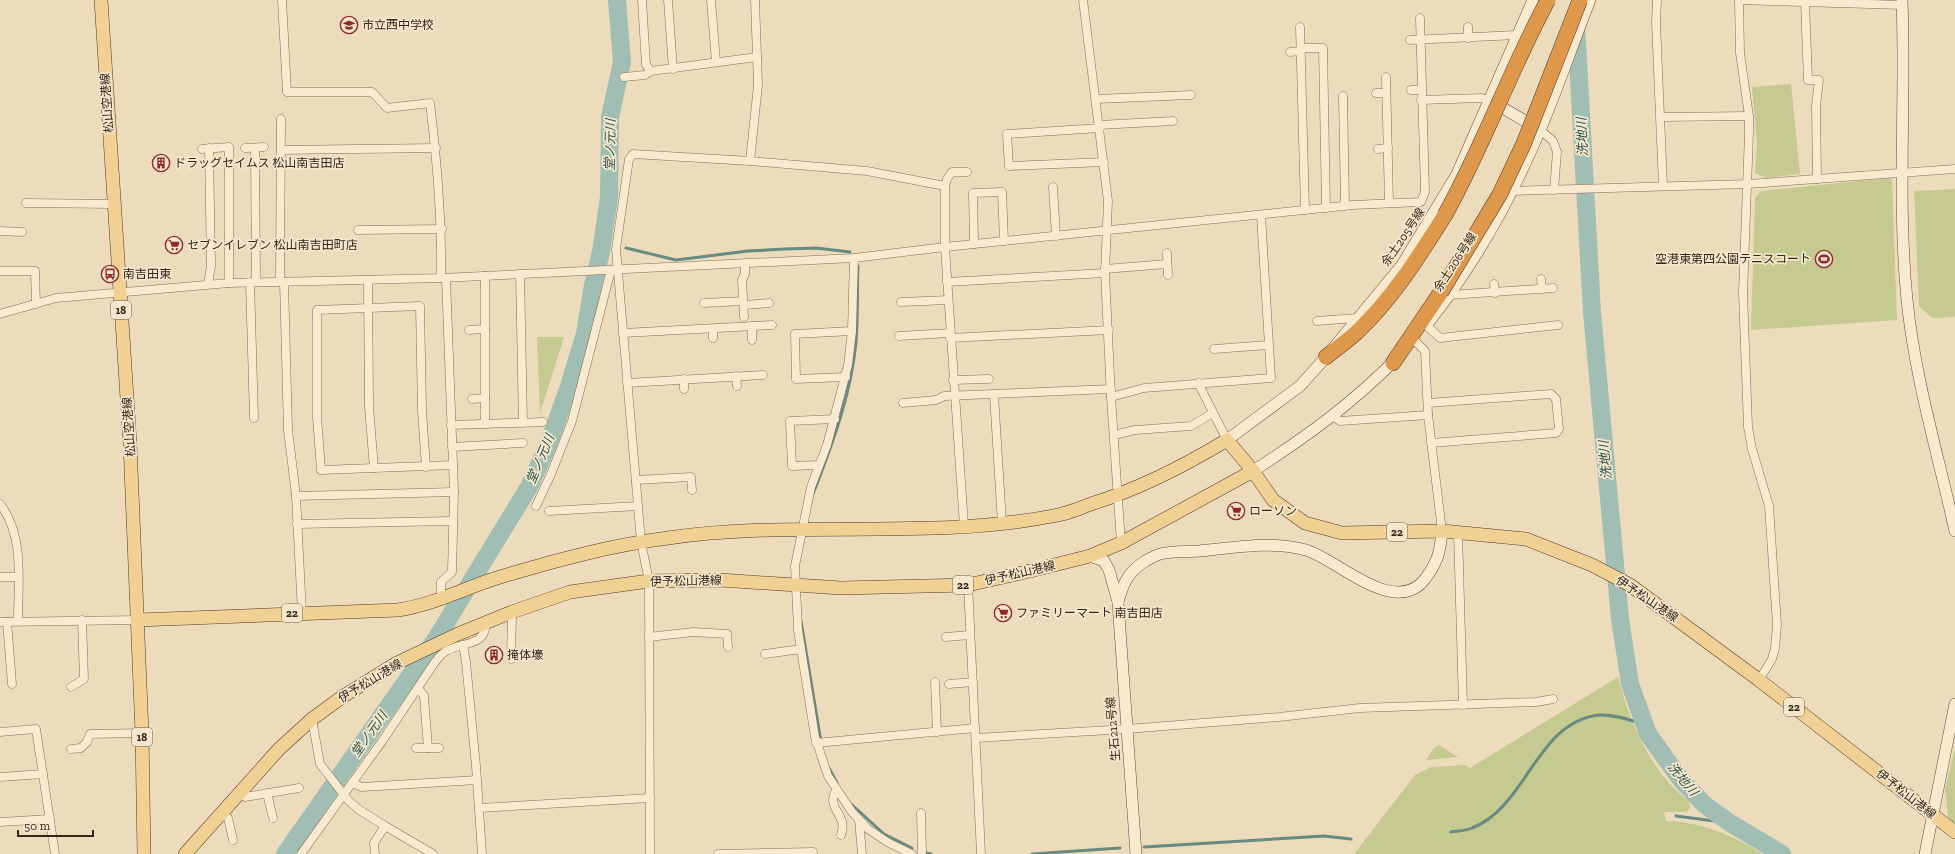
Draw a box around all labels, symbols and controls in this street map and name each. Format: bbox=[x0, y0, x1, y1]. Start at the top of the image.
school or university icon: 市立西中学校 bbox=[339, 15, 359, 35]
place label: 市立西中学校 bbox=[362, 18, 434, 32]
street label: 松山空港線 bbox=[98, 73, 116, 133]
water label: 洗地川 bbox=[1573, 115, 1591, 157]
water label: 堂ノ元川 bbox=[602, 117, 618, 171]
building icon: ドラッグセイムス 松山南吉田店 bbox=[151, 153, 171, 173]
place label: ドラッグセイムス 松山南吉田店 bbox=[174, 156, 345, 170]
street label: 余土205号線 bbox=[1378, 205, 1428, 269]
street label: 余土206号線 bbox=[1431, 230, 1479, 294]
supermarket icon: セブンイレブン 松山南吉田町店 bbox=[164, 235, 184, 255]
place label: セブンイレブン 松山南吉田町店 bbox=[187, 238, 358, 252]
sports icon: 空港東第四公園テニスコート bbox=[1814, 249, 1834, 269]
place label: 空港東第四公園テニスコート bbox=[1655, 252, 1811, 266]
bus stop icon: 南吉田東 bbox=[100, 264, 120, 284]
place label: 南吉田東 bbox=[123, 267, 171, 281]
road number: 18 bbox=[111, 301, 131, 319]
street label: 松山空港線 bbox=[120, 397, 138, 457]
water label: 堂ノ元川 bbox=[523, 430, 558, 486]
water label: 洗地川 bbox=[1596, 438, 1614, 480]
supermarket icon: ローソン bbox=[1226, 501, 1246, 521]
place label: ローソン bbox=[1249, 504, 1297, 518]
road number: 22 bbox=[1387, 523, 1407, 541]
street label: 伊予松山港線 bbox=[983, 558, 1057, 588]
street label: 伊予松山港線 bbox=[650, 573, 722, 589]
street label: 伊予松山港線 bbox=[1613, 573, 1681, 625]
road number: 22 bbox=[953, 576, 973, 594]
supermarket icon: ファミリーマート 南吉田店 bbox=[993, 603, 1013, 623]
road number: 22 bbox=[282, 604, 302, 622]
place label: ファミリーマート 南吉田店 bbox=[1016, 606, 1163, 620]
building icon: 掩体壕 bbox=[484, 645, 504, 665]
place label: 掩体壕 bbox=[507, 648, 544, 662]
street label: 伊予松山港線 bbox=[336, 656, 404, 706]
street label: 生石212号線 bbox=[1103, 696, 1123, 762]
road number: 22 bbox=[1784, 698, 1804, 716]
water label: 堂ノ元川 bbox=[348, 707, 391, 760]
road number: 18 bbox=[132, 728, 152, 746]
water label: 洗地川 bbox=[1665, 759, 1703, 800]
street label: 伊予松山港線 bbox=[1873, 766, 1939, 822]
scale bar bbox=[18, 812, 93, 838]
text: 50 m bbox=[24, 819, 51, 833]

